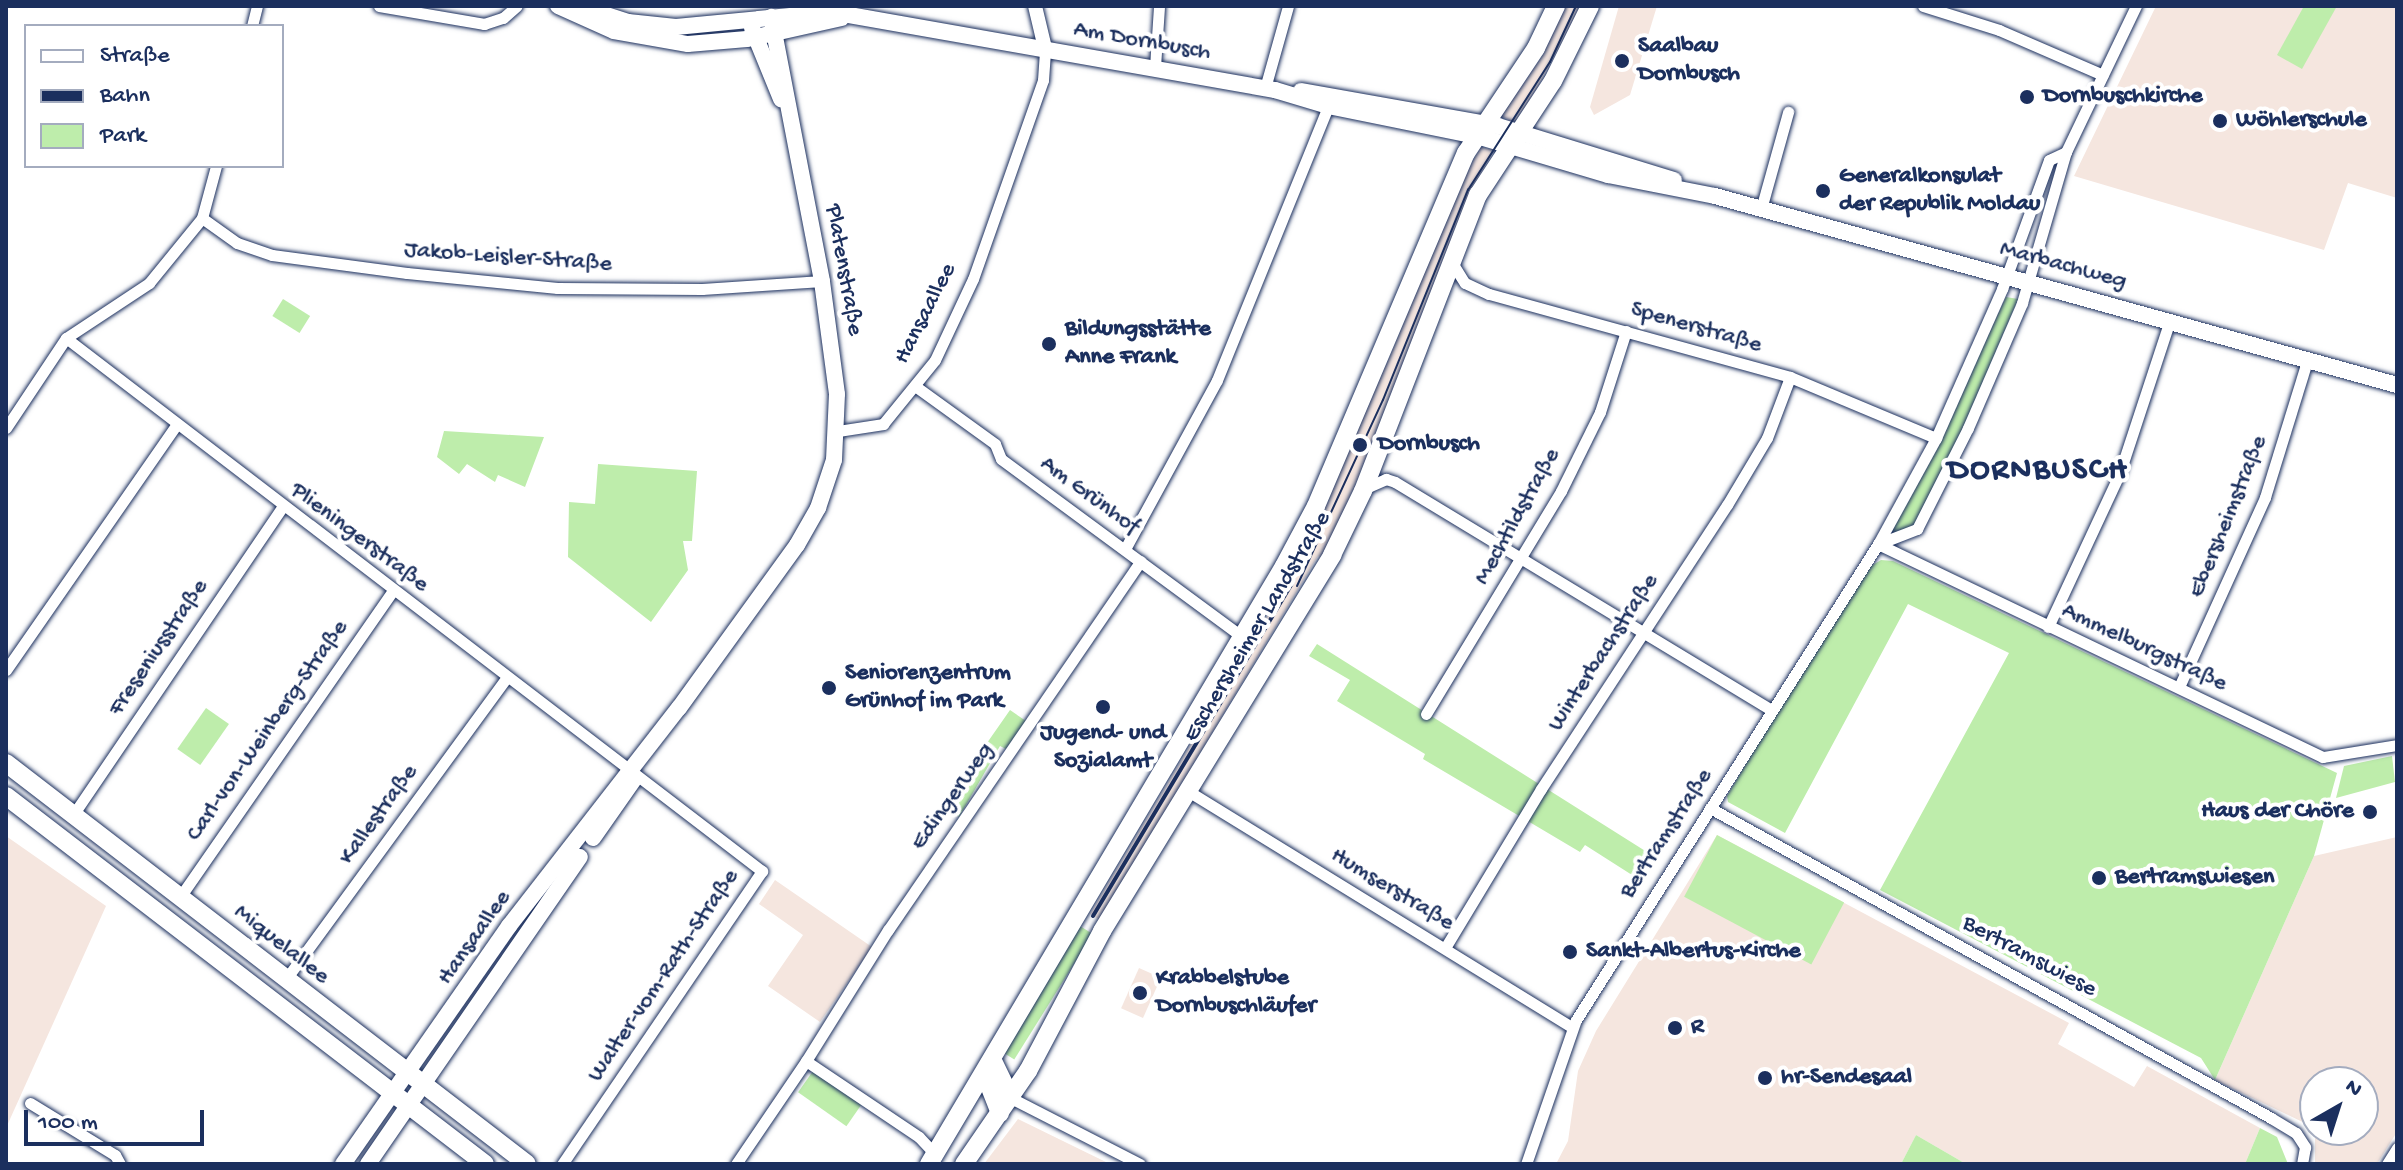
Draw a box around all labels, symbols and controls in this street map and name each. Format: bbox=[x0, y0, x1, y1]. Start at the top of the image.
street label: Am Dornbusch bbox=[1071, 16, 1213, 68]
legend bbox=[24, 24, 284, 168]
place label: Saalbau Dornbusch bbox=[1638, 33, 1740, 89]
text: Straße bbox=[100, 42, 170, 71]
marker: Saalbau Dornbusch bbox=[1613, 52, 1631, 70]
text: Bahn bbox=[100, 82, 150, 111]
place label: Dornbuschkirche bbox=[2043, 83, 2203, 111]
marker: Dornbuschkirche bbox=[2018, 88, 2036, 106]
place label: Wöhlerschule bbox=[2236, 107, 2367, 135]
marker: Wöhlerschule bbox=[2211, 112, 2229, 130]
text: Park bbox=[100, 122, 146, 151]
place label: Generalkonsulat der Republik Moldau bbox=[1839, 163, 2040, 219]
marker: Generalkonsulat der Republik Moldau bbox=[1814, 182, 1832, 200]
street label: Platenstraße bbox=[817, 202, 869, 338]
street label: Marbachweg bbox=[1996, 235, 2130, 297]
street label: Jakob-Leisler-Straße bbox=[403, 236, 613, 280]
street label: Hansaallee bbox=[888, 259, 964, 369]
street label: Spenerstraße bbox=[1627, 296, 1765, 360]
place label: Bildungsstätte Anne Frank bbox=[1065, 316, 1211, 372]
marker: Bildungsstätte Anne Frank bbox=[1040, 335, 1058, 353]
place label: Dornbusch bbox=[1378, 431, 1480, 459]
street label: Ebersheimstraße bbox=[2183, 432, 2275, 602]
marker: Dornbusch bbox=[1349, 434, 1371, 456]
street label: Mechtildstraße bbox=[1469, 444, 1567, 590]
street label: Am Grünhof bbox=[1034, 450, 1144, 542]
district label: DORNBUSCH bbox=[1947, 452, 2129, 490]
street label: Plieningerstraße bbox=[284, 477, 434, 599]
street label: Eschersheimer Landstraße bbox=[1178, 507, 1338, 747]
street label: Winterbachstraße bbox=[1542, 569, 1666, 737]
street label: Freseniusstraße bbox=[103, 574, 215, 722]
street label: Ammelburgstraße bbox=[2057, 597, 2231, 699]
street label: Carl-von-Weinberg-Straße bbox=[181, 615, 355, 847]
place label: Seniorenzentrum Grünhof im Park bbox=[845, 660, 1011, 716]
marker: Seniorenzentrum Grünhof im Park bbox=[820, 679, 838, 697]
marker: Jugend- und Sozialamt bbox=[1094, 698, 1112, 716]
place label: Jugend- und Sozialamt bbox=[1040, 720, 1166, 776]
street label: Edingerweg bbox=[905, 738, 1001, 856]
street label: Kallestraße bbox=[333, 759, 425, 871]
street label: Bertramstraße bbox=[1614, 764, 1720, 904]
place label: Haus der Chöre bbox=[2201, 798, 2354, 826]
marker: Haus der Chöre bbox=[2361, 803, 2379, 821]
street label: Humserstraße bbox=[1325, 842, 1459, 938]
street label: Walter-vom-Rath-Straße bbox=[582, 864, 746, 1088]
place label: Bertramswiesen bbox=[2115, 864, 2274, 892]
marker: Bertramswiesen bbox=[2090, 869, 2108, 887]
street label: Hansaallee bbox=[432, 885, 518, 991]
street label: Miquelallee bbox=[227, 899, 335, 991]
street label: Bertramswiese bbox=[1957, 910, 2101, 1004]
place label: Sankt-Albertus-Kirche bbox=[1586, 938, 1801, 966]
marker: Sankt-Albertus-Kirche bbox=[1561, 943, 1579, 961]
place label: Krabbelstube Dornbuschläufer bbox=[1156, 965, 1316, 1021]
marker: Krabbelstube Dornbuschläufer bbox=[1131, 984, 1149, 1002]
place label: R bbox=[1691, 1014, 1704, 1042]
marker: R bbox=[1666, 1019, 1684, 1037]
place label: hr-Sendesaal bbox=[1781, 1064, 1912, 1092]
north arrow bbox=[2299, 1066, 2379, 1146]
marker: hr-Sendesaal bbox=[1756, 1069, 1774, 1087]
text: N bbox=[2339, 1074, 2367, 1104]
scale bar bbox=[28, 1094, 208, 1144]
text: 100 m bbox=[38, 1109, 98, 1138]

